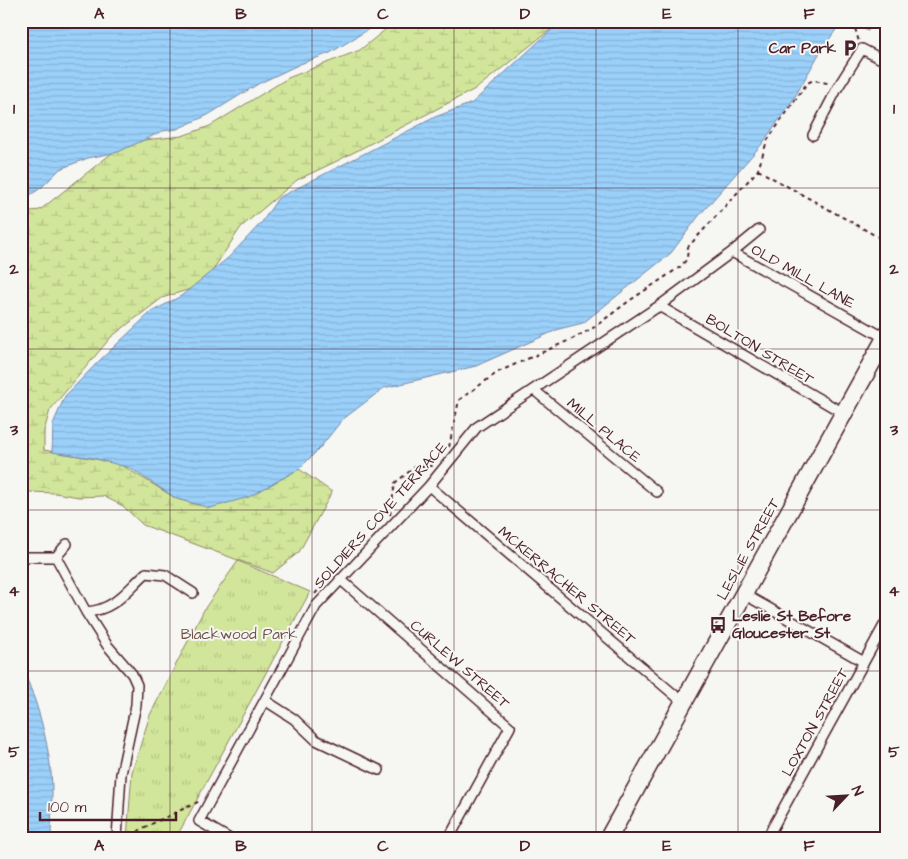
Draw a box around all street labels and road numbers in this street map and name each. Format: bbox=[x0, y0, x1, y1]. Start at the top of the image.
street label: OLD MILL LANE bbox=[747, 239, 859, 314]
street label: BOLTON STREET bbox=[702, 309, 818, 390]
street label: MILL PLACE bbox=[562, 393, 645, 468]
street label: SOLDIERS COVE TERRACE bbox=[309, 437, 452, 593]
street label: LESLIE STREET bbox=[712, 494, 785, 604]
street label: MCKERRACHER STREET bbox=[493, 521, 641, 650]
street label: CURLEW STREET bbox=[405, 615, 515, 714]
street label: LOXTON STREET bbox=[777, 664, 854, 780]

